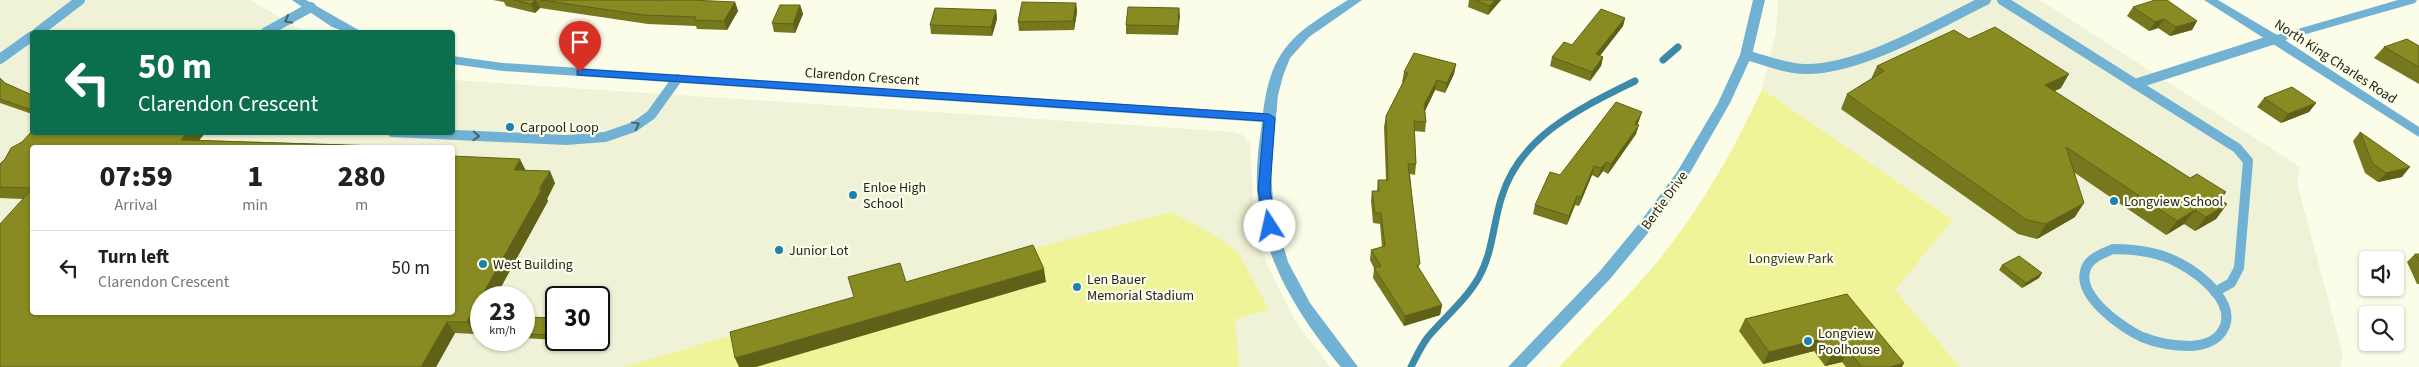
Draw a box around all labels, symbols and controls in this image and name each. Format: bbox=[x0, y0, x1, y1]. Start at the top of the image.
one-way arrow bbox=[285, 13, 294, 23]
street label: North King Charles Road bbox=[2270, 15, 2401, 109]
pin bbox=[559, 21, 601, 72]
icon: arrive bbox=[566, 28, 594, 56]
text: 50 m bbox=[138, 42, 212, 92]
icon: left bbox=[55, 50, 120, 115]
street label: Clarendon Crescent bbox=[804, 63, 920, 91]
text: Clarendon Crescent bbox=[138, 88, 318, 120]
place label: Carpool Loop bbox=[520, 118, 599, 138]
marker: Carpool Loop bbox=[504, 121, 516, 133]
one-way arrow bbox=[630, 121, 639, 131]
one-way arrow bbox=[472, 130, 480, 141]
text: 07:59 bbox=[99, 155, 173, 198]
text: 1 bbox=[247, 155, 263, 198]
text: 280 bbox=[338, 155, 386, 198]
street label: Bertie Drive bbox=[1637, 167, 1693, 234]
place label: Enloe High School bbox=[863, 178, 926, 214]
marker: Enloe High School bbox=[847, 189, 859, 201]
place label: Longview School bbox=[2124, 192, 2223, 212]
text: Arrival bbox=[115, 194, 158, 216]
text: min bbox=[242, 194, 268, 216]
text: m bbox=[355, 194, 368, 216]
marker: Longview School bbox=[2108, 195, 2120, 207]
position arrow bbox=[1243, 199, 1295, 251]
place label: Junior Lot bbox=[789, 241, 849, 261]
text: Turn left bbox=[98, 244, 169, 271]
marker: Junior Lot bbox=[773, 244, 785, 256]
park label: Longview Park bbox=[1749, 249, 1834, 269]
map controls bbox=[2359, 251, 2404, 351]
button: sound bbox=[2359, 251, 2404, 296]
icon: left bbox=[55, 254, 83, 282]
text: 50 m bbox=[392, 255, 430, 282]
place label: West Building bbox=[493, 255, 573, 275]
marker: West Building bbox=[477, 258, 489, 270]
place label: Len Bauer Memorial Stadium bbox=[1087, 270, 1194, 306]
text: Clarendon Crescent bbox=[98, 271, 229, 293]
marker: Len Bauer Memorial Stadium bbox=[1071, 281, 1083, 293]
speed limit sign: 30 bbox=[545, 286, 610, 351]
text: 23 bbox=[489, 294, 516, 330]
button: search bbox=[2359, 306, 2404, 351]
text: km/h bbox=[489, 322, 516, 339]
place label: Longview Poolhouse bbox=[1818, 324, 1880, 360]
marker: Longview Poolhouse bbox=[1802, 335, 1814, 347]

